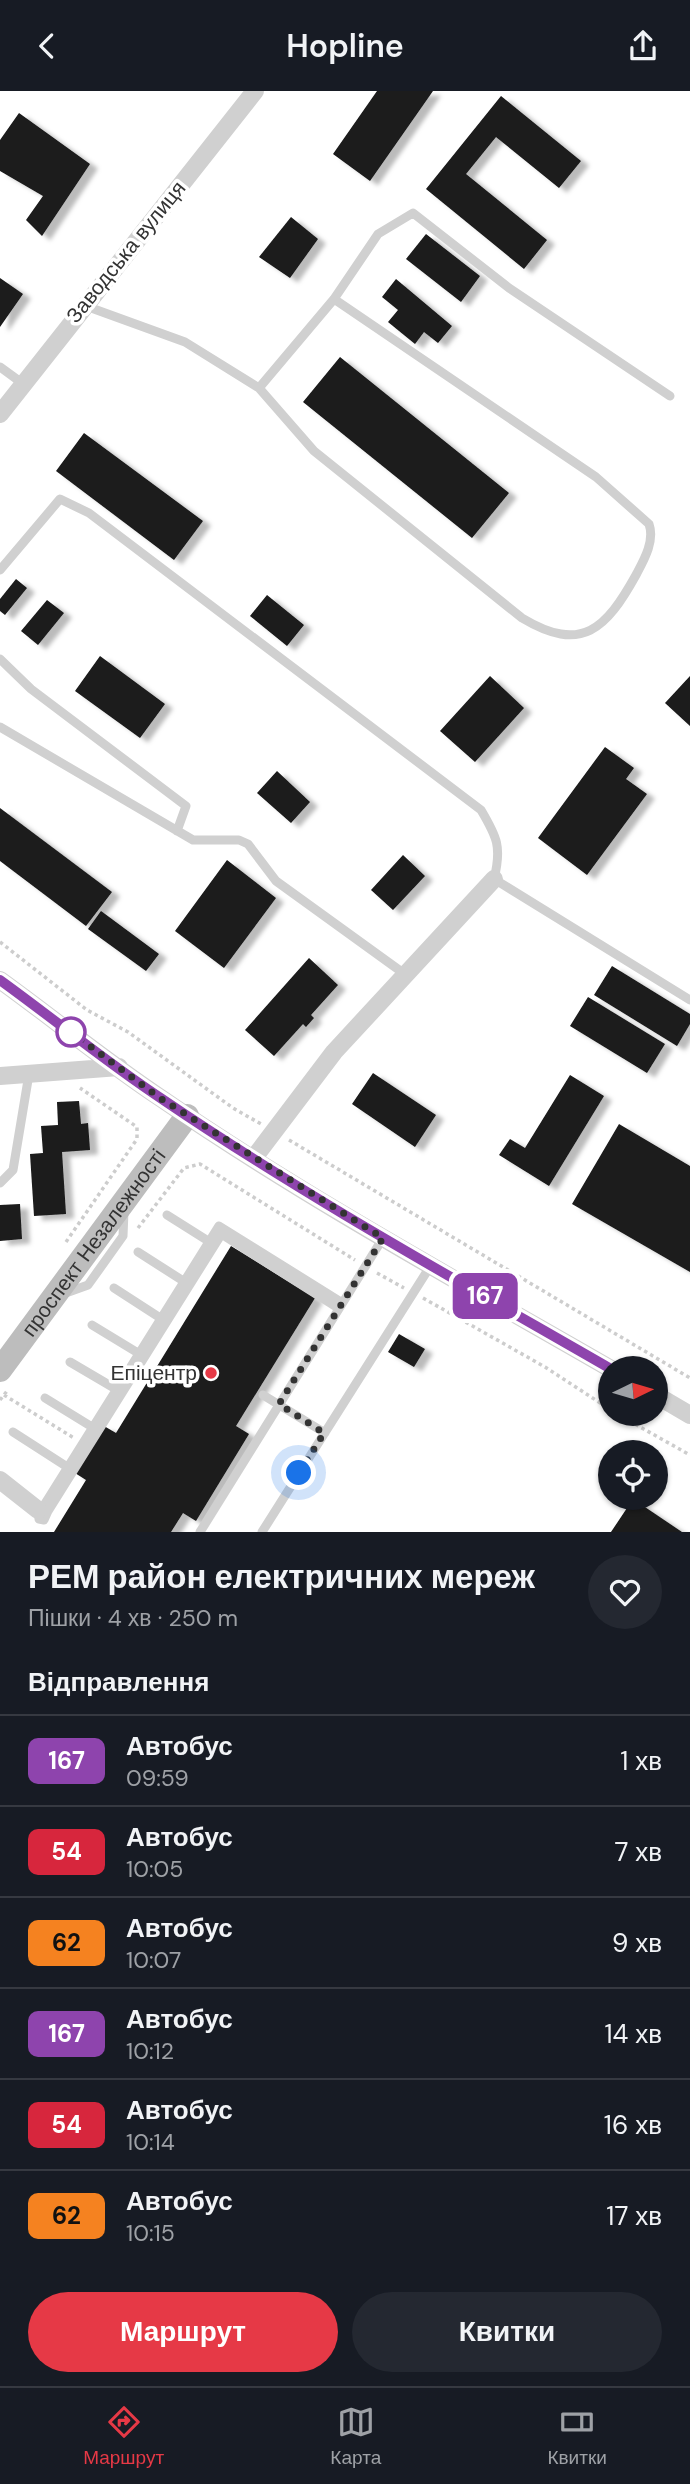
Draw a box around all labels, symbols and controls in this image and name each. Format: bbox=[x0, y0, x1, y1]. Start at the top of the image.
text: Hopline bbox=[286, 25, 404, 67]
icon: back bbox=[28, 27, 66, 65]
icon: share bbox=[624, 27, 662, 65]
street label: Заводська вулиця bbox=[60, 175, 192, 329]
unlabelled marker bbox=[56, 1017, 86, 1047]
street label: проспект Незалежності bbox=[15, 1143, 172, 1342]
line badge: 167 bbox=[445, 1273, 525, 1319]
text: 167 bbox=[467, 1280, 503, 1311]
north arrow bbox=[598, 1356, 668, 1426]
map controls bbox=[598, 1356, 668, 1510]
place label: Епіцентр bbox=[111, 1359, 197, 1387]
marker: Епіцентр bbox=[203, 1365, 219, 1381]
button: locate bbox=[598, 1440, 668, 1510]
your location bbox=[281, 1455, 316, 1490]
text: РЕМ район електричних мереж bbox=[28, 1555, 535, 1598]
button: heart bbox=[588, 1555, 662, 1629]
text: Пішки · 4 хв · 250 m bbox=[28, 1603, 238, 1633]
text: Відправлення bbox=[28, 1665, 209, 1699]
text: Автобус bbox=[126, 1729, 233, 1763]
text: 1 хв bbox=[620, 1744, 662, 1778]
text: 167 bbox=[48, 1745, 85, 1776]
text: 09:59 bbox=[126, 1763, 189, 1793]
text: Автобус bbox=[126, 1820, 233, 1854]
text: 7 хв bbox=[614, 1835, 662, 1869]
text: 54 bbox=[51, 1836, 82, 1867]
text: 10:05 bbox=[126, 1854, 183, 1884]
text: Автобус bbox=[126, 1911, 233, 1945]
text: 9 хв bbox=[612, 1926, 662, 1960]
text: 62 bbox=[52, 1927, 81, 1958]
text: 10:07 bbox=[126, 1945, 181, 1975]
text: Автобус bbox=[126, 2002, 233, 2036]
text: 14 хв bbox=[604, 2017, 662, 2051]
text: 167 bbox=[48, 2018, 85, 2049]
text: 10:12 bbox=[126, 2036, 174, 2066]
text: Автобус bbox=[126, 2093, 233, 2127]
text: 16 хв bbox=[604, 2108, 662, 2142]
text: 54 bbox=[51, 2109, 82, 2140]
text: 10:14 bbox=[126, 2127, 175, 2157]
text: Автобус bbox=[126, 2184, 233, 2218]
text: 17 хв bbox=[606, 2199, 662, 2233]
text: 62 bbox=[52, 2200, 81, 2231]
text: 10:15 bbox=[126, 2218, 175, 2248]
button: Маршрут bbox=[28, 2292, 338, 2372]
button: Квитки bbox=[352, 2292, 662, 2372]
tab: Маршрут bbox=[83, 2403, 164, 2470]
tab: Карта bbox=[330, 2403, 381, 2470]
tab: Квитки bbox=[547, 2403, 607, 2470]

